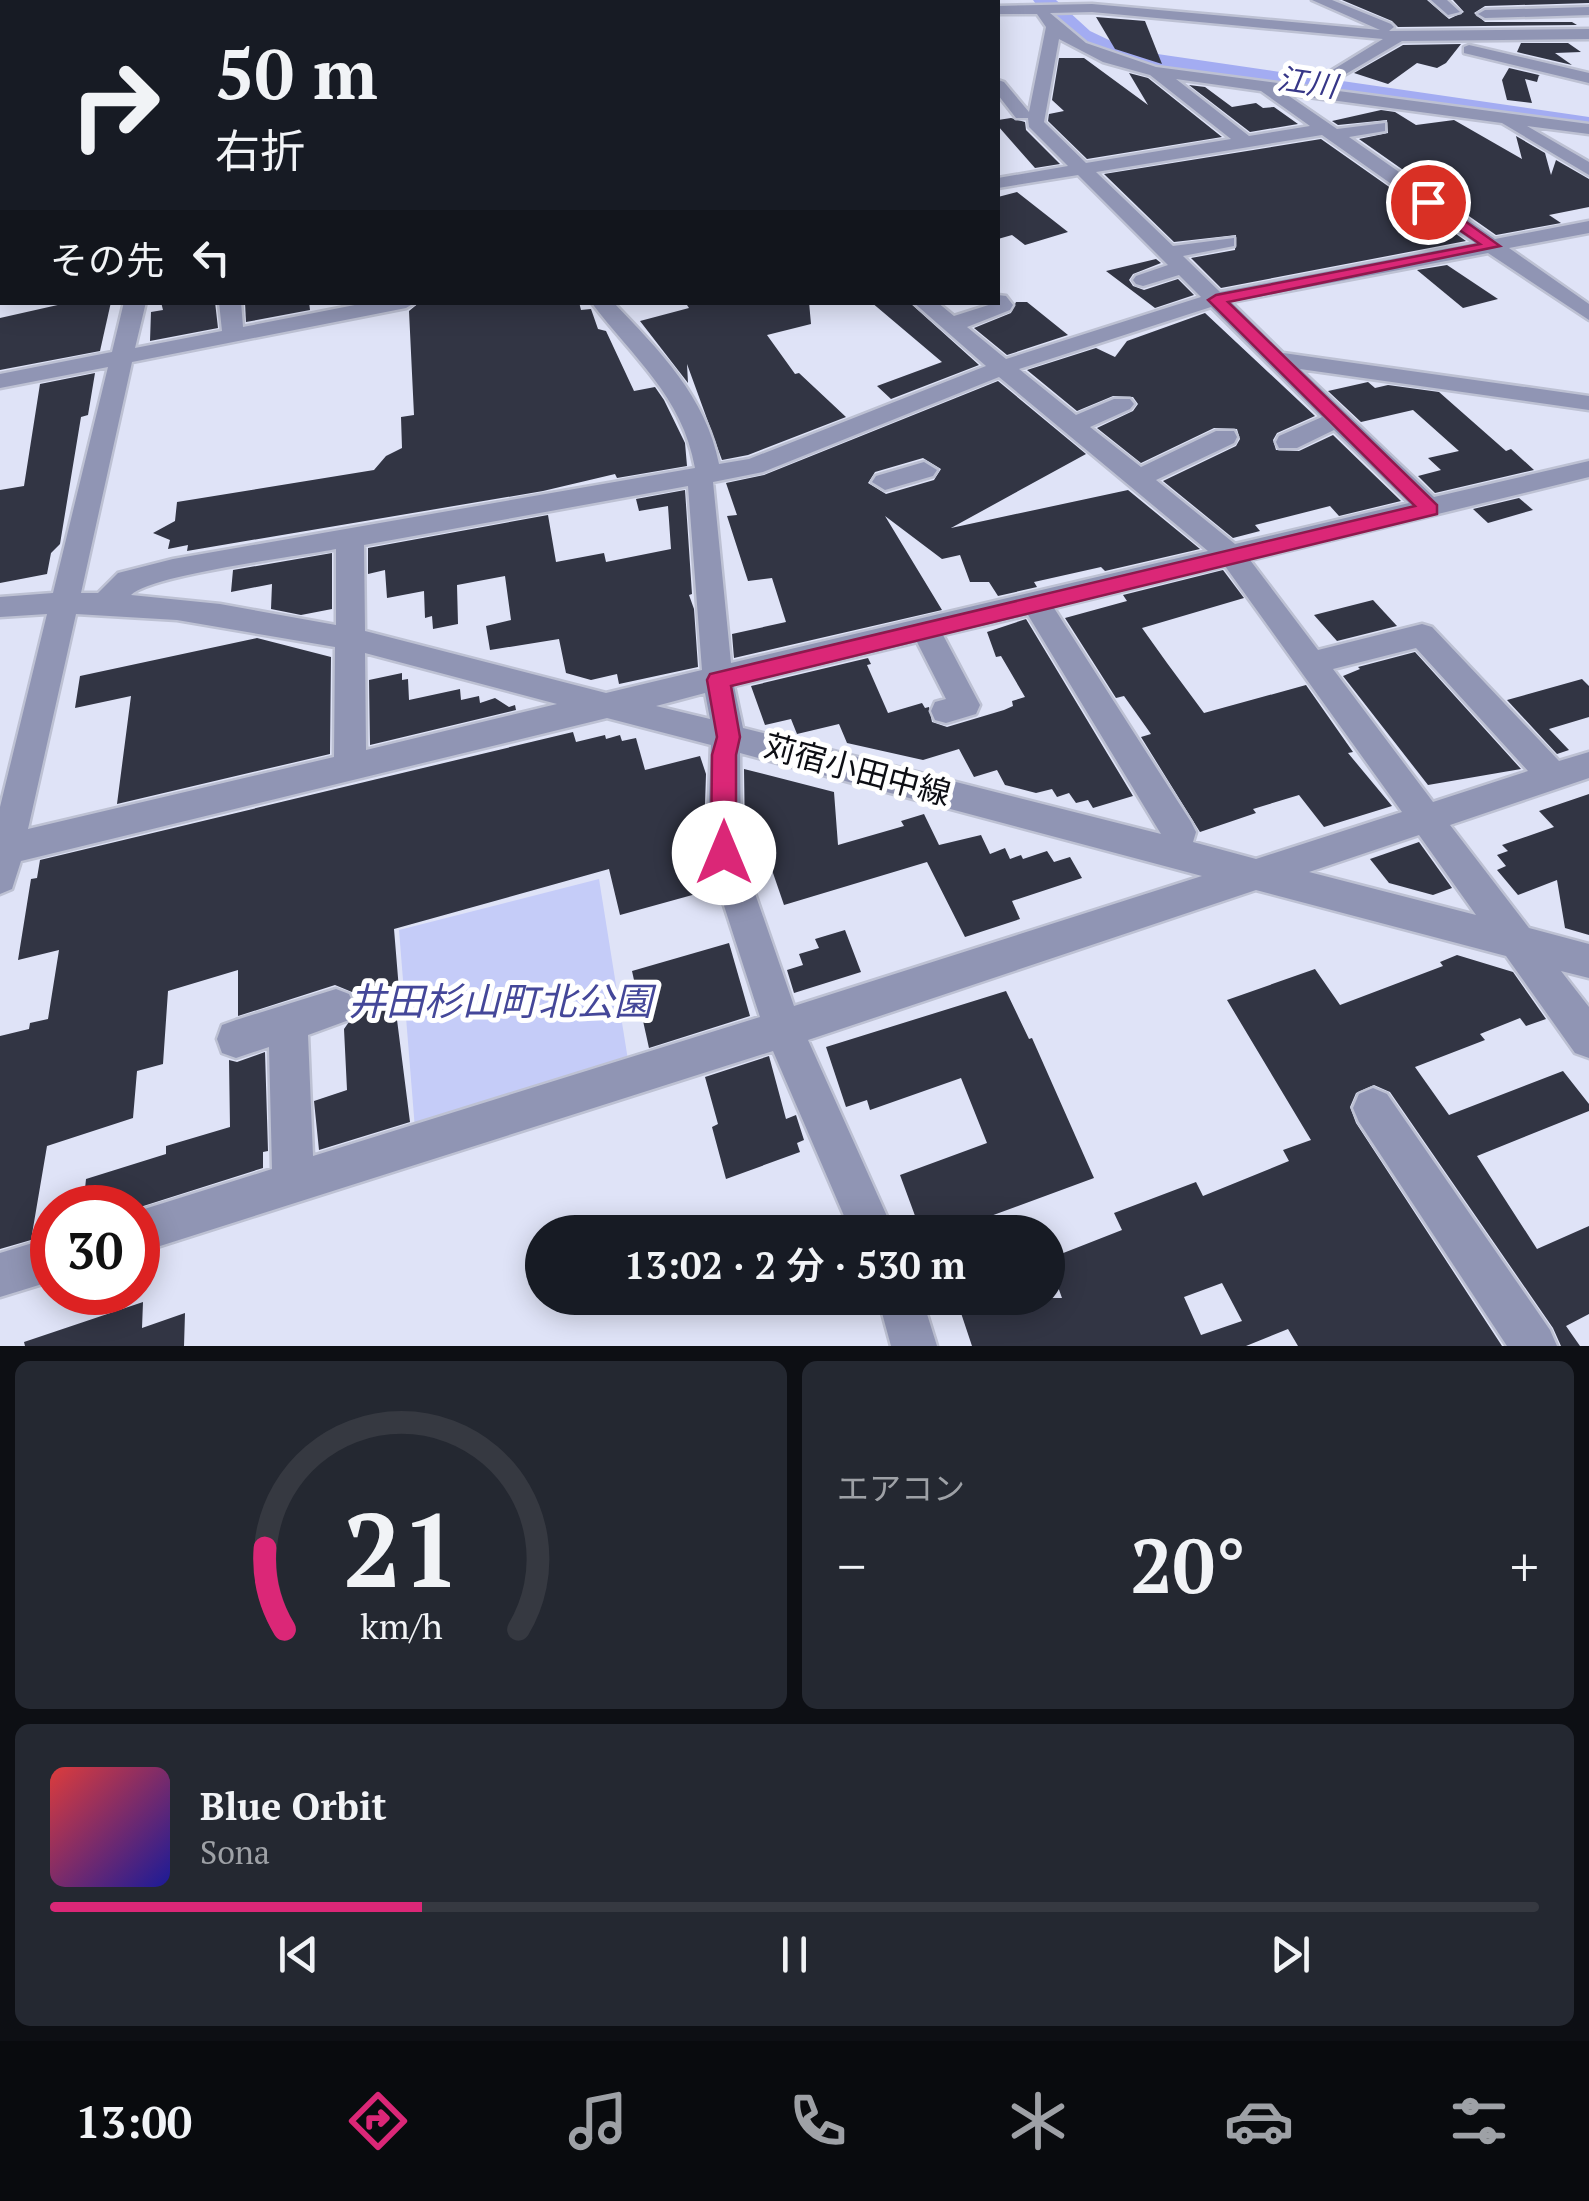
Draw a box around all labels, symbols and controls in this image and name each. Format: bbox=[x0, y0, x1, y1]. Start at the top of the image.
text: 50 m bbox=[215, 26, 378, 119]
icon: right bbox=[50, 40, 180, 170]
water label: 江川 bbox=[1275, 58, 1343, 106]
text: 右折 bbox=[215, 120, 305, 180]
pin bbox=[1386, 160, 1471, 245]
icon: arrive bbox=[1401, 175, 1456, 230]
icon: left bbox=[184, 230, 239, 285]
text: その先 bbox=[50, 235, 164, 285]
street label: 苅宿小田中線 bbox=[759, 724, 955, 814]
position arrow bbox=[672, 801, 776, 905]
park label: 井田杉山町北公園 bbox=[348, 976, 657, 1026]
speed limit sign: 30 bbox=[30, 1185, 160, 1315]
text: 13:02 · 2 分 · 530 m bbox=[624, 1240, 966, 1290]
text: エアコン bbox=[837, 1467, 965, 1509]
text: 21 bbox=[342, 1479, 460, 1617]
text: 20° bbox=[1130, 1515, 1246, 1614]
text: − bbox=[837, 1529, 866, 1602]
text: + bbox=[1510, 1529, 1539, 1602]
text: km/h bbox=[360, 1602, 442, 1649]
text: Blue Orbit bbox=[200, 1781, 387, 1831]
text: Sona bbox=[200, 1831, 270, 1873]
icon: previous bbox=[271, 1927, 326, 1982]
icon: pause bbox=[767, 1927, 822, 1982]
icon: next bbox=[1263, 1927, 1318, 1982]
icon: directions bbox=[343, 2086, 413, 2156]
icon: music bbox=[563, 2086, 633, 2156]
icon: phone bbox=[783, 2086, 853, 2156]
icon: climate bbox=[1003, 2086, 1073, 2156]
icon: car bbox=[1224, 2086, 1294, 2156]
icon: filters bbox=[1444, 2086, 1514, 2156]
text: 13:00 bbox=[75, 2091, 192, 2151]

